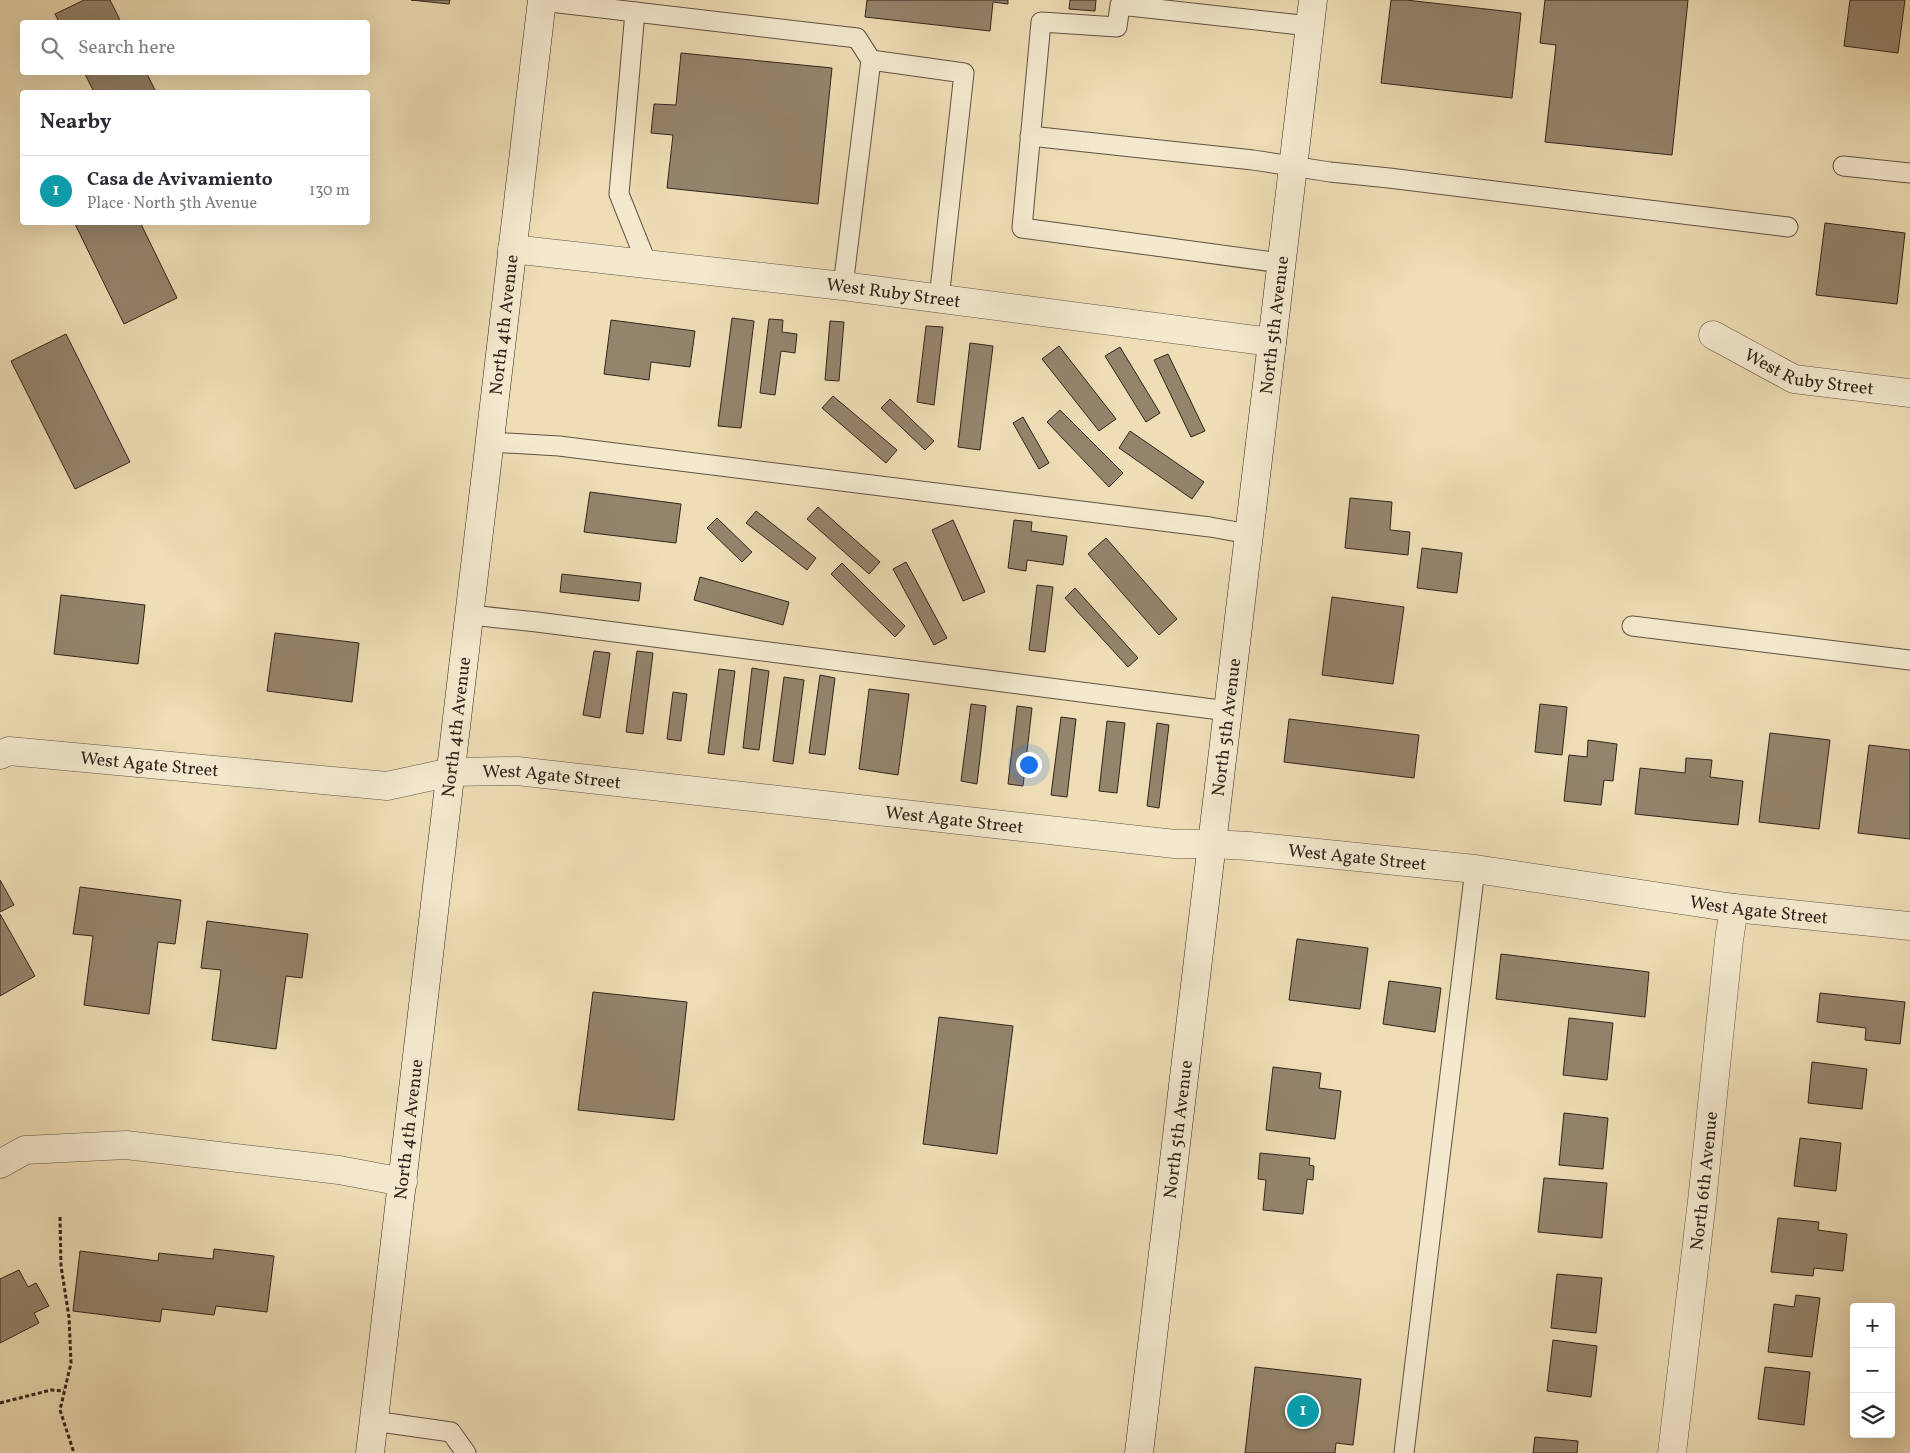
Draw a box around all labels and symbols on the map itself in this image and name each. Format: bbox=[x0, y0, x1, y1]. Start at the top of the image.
street label: North 4th Avenue bbox=[484, 253, 526, 397]
street label: North 5th Avenue bbox=[1255, 255, 1296, 396]
street label: West Ruby Street bbox=[825, 273, 962, 315]
street label: West Ruby Street bbox=[1739, 343, 1875, 403]
street label: North 4th Avenue bbox=[437, 656, 478, 799]
street label: North 5th Avenue bbox=[1207, 657, 1248, 798]
street label: West Agate Street bbox=[79, 747, 220, 784]
your location bbox=[1016, 752, 1042, 778]
street label: West Agate Street bbox=[482, 760, 622, 796]
street label: West Agate Street bbox=[884, 801, 1025, 841]
street label: West Agate Street bbox=[1287, 839, 1428, 878]
street label: West Agate Street bbox=[1688, 890, 1829, 932]
street label: North 4th Avenue bbox=[389, 1058, 431, 1201]
street label: North 5th Avenue bbox=[1159, 1059, 1200, 1200]
street label: North 6th Avenue bbox=[1685, 1110, 1725, 1252]
pin: 1 bbox=[1287, 1392, 1319, 1430]

